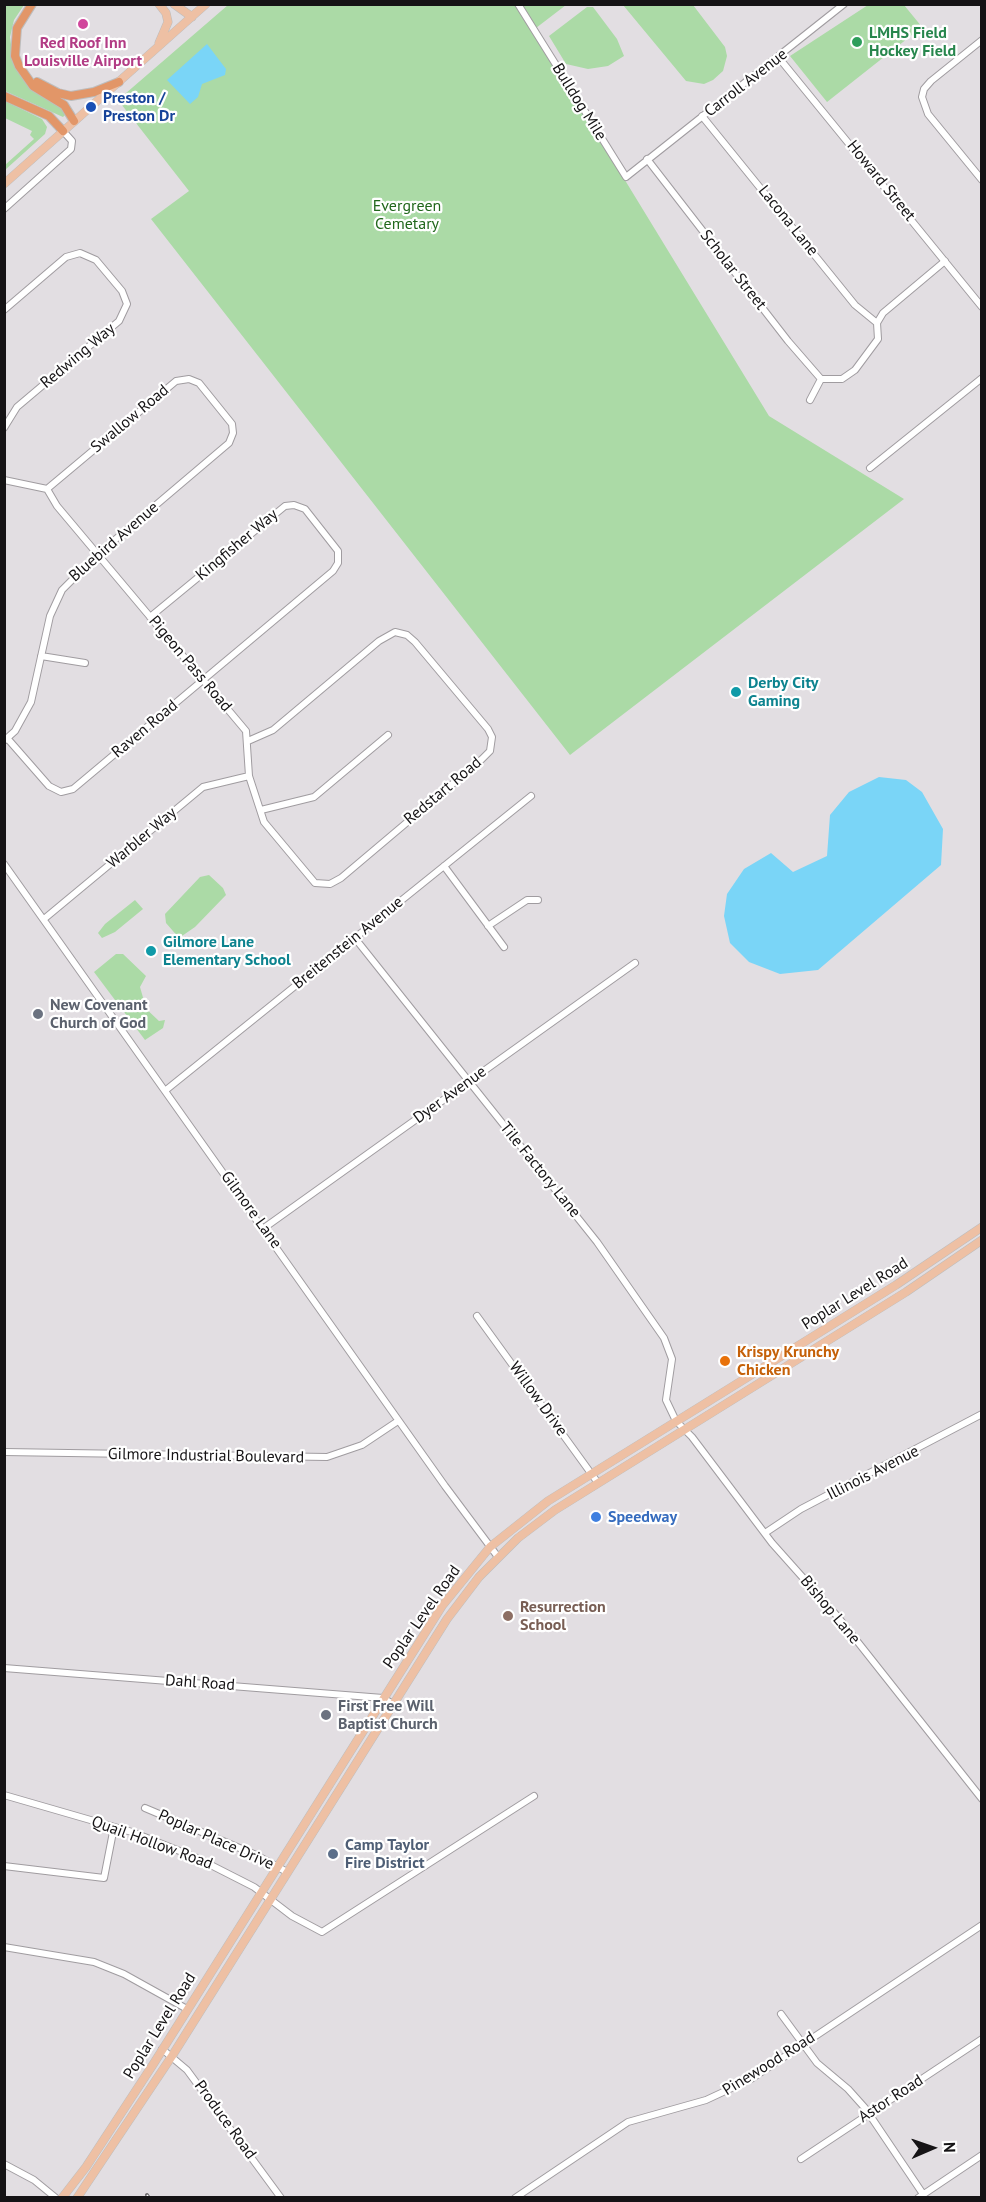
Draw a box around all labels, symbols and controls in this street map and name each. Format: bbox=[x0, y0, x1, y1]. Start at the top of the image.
marker: Red Roof Inn Louisville Airport bbox=[76, 17, 90, 31]
place label: LMHS Field Hockey Field bbox=[869, 23, 956, 61]
place label: Red Roof Inn Louisville Airport bbox=[24, 33, 142, 71]
marker: LMHS Field Hockey Field bbox=[850, 35, 864, 49]
street label: Carroll Avenue bbox=[701, 45, 791, 121]
street label: Bulldog Mile bbox=[548, 60, 610, 144]
place label: Preston / Preston Dr bbox=[103, 88, 175, 126]
marker: Preston / Preston Dr bbox=[84, 100, 98, 114]
street label: Howard Street bbox=[843, 137, 919, 225]
street label: Lacona Lane bbox=[754, 182, 822, 260]
park label: Evergreen Cemetary bbox=[373, 196, 441, 234]
street label: Scholar Street bbox=[696, 226, 770, 314]
street label: Redwing Way bbox=[37, 319, 119, 393]
street label: Swallow Road bbox=[87, 381, 173, 457]
street label: Bluebird Avenue bbox=[65, 498, 163, 586]
street label: Kingfisher Way bbox=[192, 505, 282, 585]
street label: Pigeon Pass Road bbox=[144, 612, 236, 716]
place label: Derby City Gaming bbox=[748, 673, 818, 711]
marker: Derby City Gaming bbox=[729, 685, 743, 699]
street label: Raven Road bbox=[108, 696, 182, 762]
street label: Redstart Road bbox=[400, 753, 486, 829]
street label: Warbler Way bbox=[103, 803, 181, 873]
street label: Breitenstein Avenue bbox=[289, 893, 407, 993]
place label: Gilmore Lane Elementary School bbox=[163, 932, 291, 970]
marker: Gilmore Lane Elementary School bbox=[144, 944, 158, 958]
place label: New Covenant Church of God bbox=[50, 995, 148, 1033]
marker: New Covenant Church of God bbox=[31, 1007, 45, 1021]
street label: Dyer Avenue bbox=[410, 1062, 490, 1128]
street label: Tile Factory Lane bbox=[496, 1118, 584, 1222]
street label: Gilmore Lane bbox=[217, 1168, 285, 1252]
street label: Poplar Level Road bbox=[798, 1254, 912, 1334]
place label: Krispy Krunchy Chicken bbox=[737, 1342, 839, 1380]
marker: Krispy Krunchy Chicken bbox=[718, 1354, 732, 1368]
street label: Willow Drive bbox=[505, 1358, 571, 1440]
street label: Illinois Avenue bbox=[824, 1442, 922, 1504]
street label: Gilmore Industrial Boulevard bbox=[108, 1445, 304, 1467]
place label: Speedway bbox=[608, 1507, 677, 1527]
marker: Speedway bbox=[589, 1510, 603, 1524]
street label: Poplar Level Road bbox=[379, 1562, 465, 1672]
street label: Bishop Lane bbox=[796, 1572, 864, 1648]
place label: Resurrection School bbox=[520, 1597, 606, 1635]
marker: Resurrection School bbox=[501, 1609, 515, 1623]
street label: Dahl Road bbox=[164, 1671, 236, 1695]
place label: First Free Will Baptist Church bbox=[338, 1696, 438, 1734]
marker: First Free Will Baptist Church bbox=[319, 1708, 333, 1722]
street label: Poplar Place Drive bbox=[155, 1806, 277, 1874]
street label: Quail Hollow Road bbox=[89, 1812, 215, 1874]
place label: Camp Taylor Fire District bbox=[345, 1835, 429, 1873]
marker: Camp Taylor Fire District bbox=[326, 1847, 340, 1861]
street label: Poplar Level Road bbox=[120, 1969, 200, 2083]
street label: Pinewood Road bbox=[719, 2028, 819, 2100]
street label: Astor Road bbox=[855, 2071, 927, 2127]
street label: Produce Road bbox=[190, 2077, 260, 2163]
north arrow bbox=[902, 2118, 962, 2178]
text: N bbox=[940, 2142, 960, 2153]

